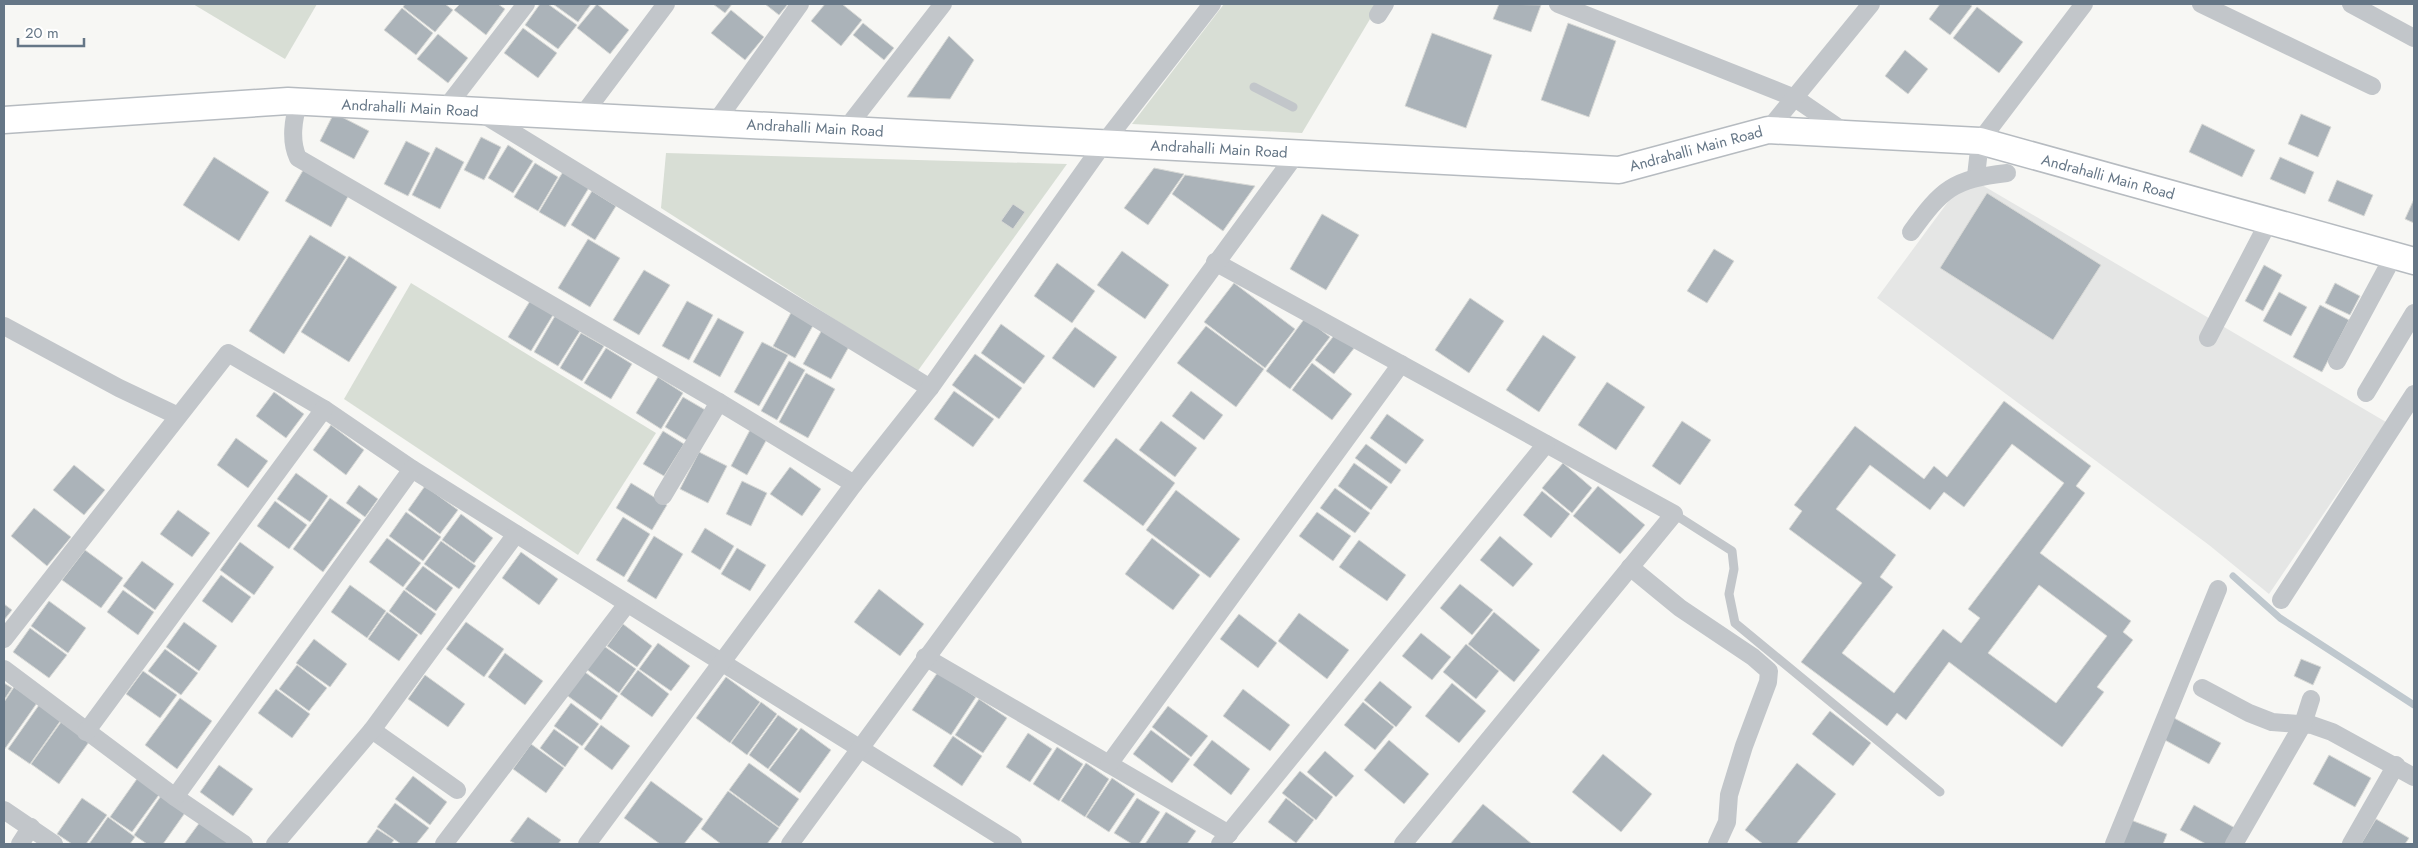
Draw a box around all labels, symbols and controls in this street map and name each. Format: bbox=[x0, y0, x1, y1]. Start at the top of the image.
scale bar bbox=[18, 15, 84, 47]
text: 20 m bbox=[25, 22, 59, 44]
street label: Andrahalli Main Road bbox=[341, 93, 479, 123]
street label: Andrahalli Main Road bbox=[746, 113, 884, 143]
street label: Andrahalli Main Road bbox=[1627, 121, 1765, 177]
street label: Andrahalli Main Road bbox=[1150, 134, 1288, 164]
street label: Andrahalli Main Road bbox=[2039, 149, 2177, 205]

